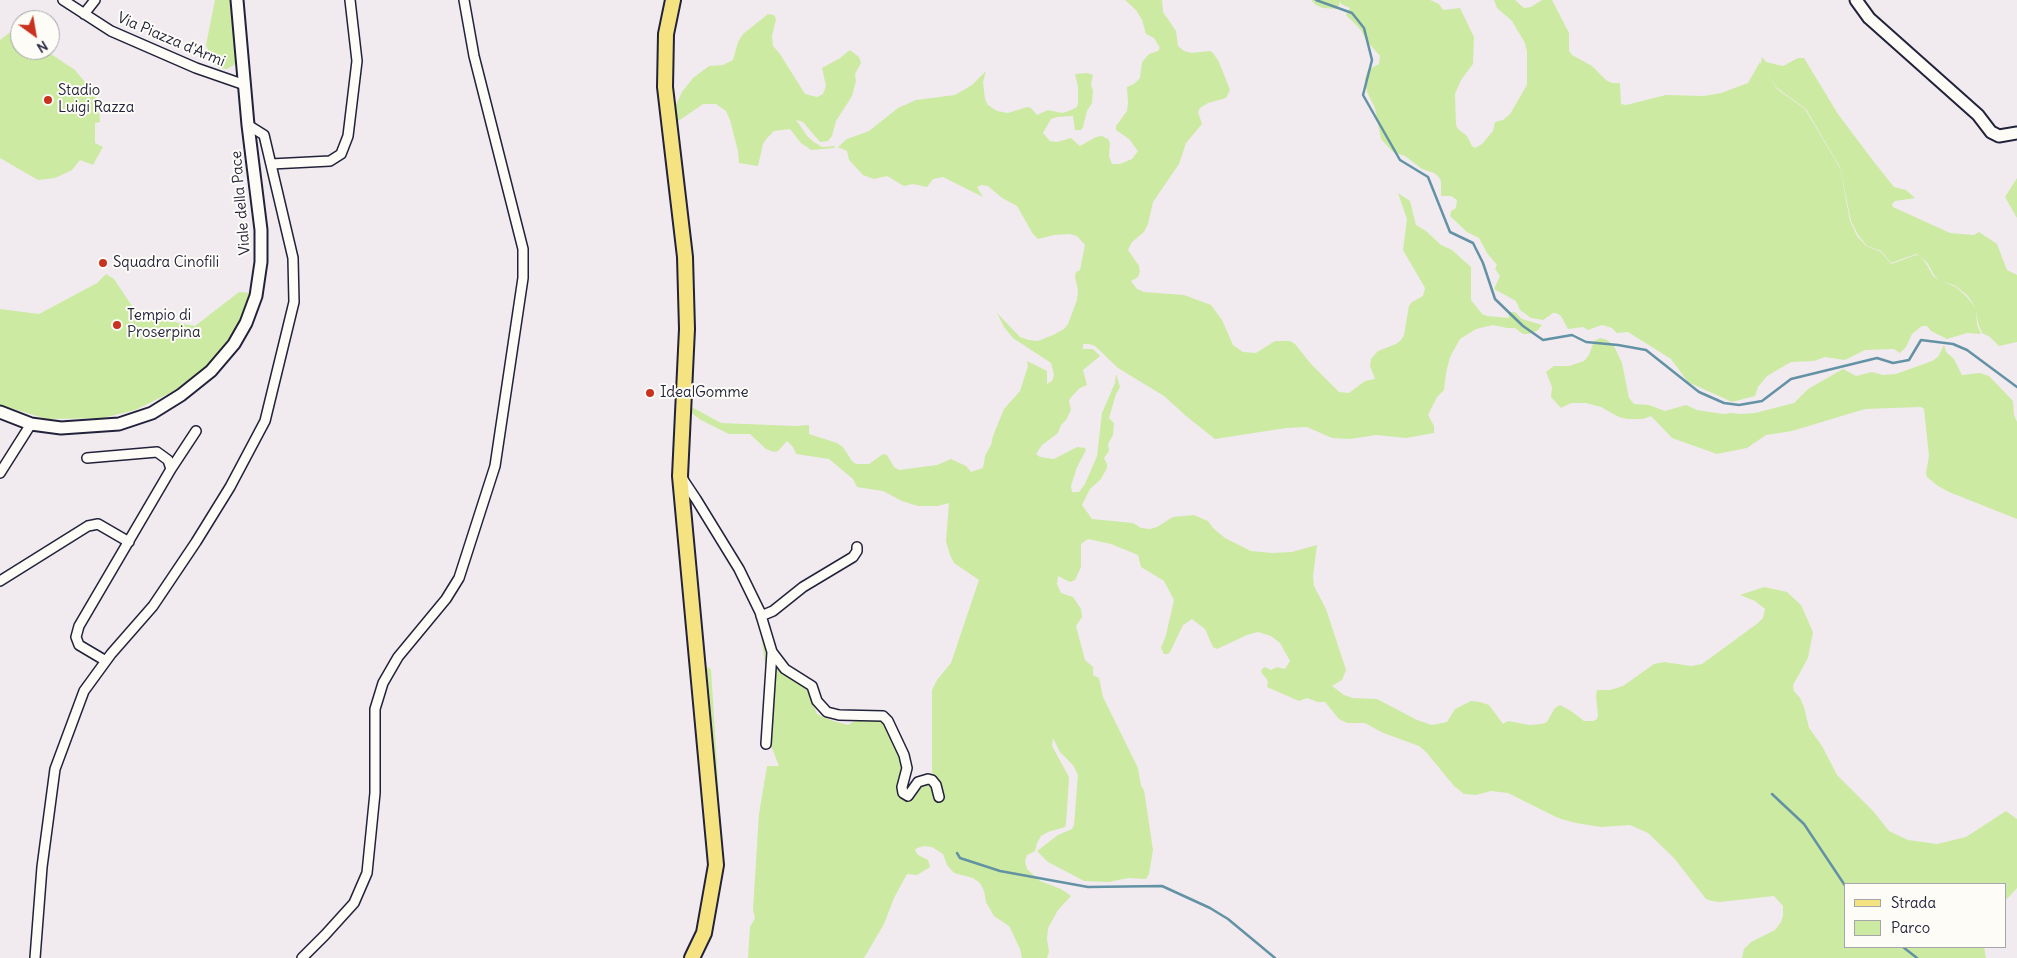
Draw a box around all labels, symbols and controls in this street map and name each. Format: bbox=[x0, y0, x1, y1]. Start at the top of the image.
street label: Via Piazza d'Armi bbox=[114, 9, 228, 71]
north arrow bbox=[10, 10, 60, 60]
text: N bbox=[34, 37, 51, 57]
place label: Stadio Luigi Razza bbox=[58, 82, 134, 117]
marker: Stadio Luigi Razza bbox=[42, 94, 54, 106]
street label: Viale della Pace bbox=[227, 150, 255, 256]
place label: Squadra Cinofili bbox=[113, 254, 219, 272]
marker: Squadra Cinofili bbox=[97, 257, 109, 269]
place label: Tempio di Proserpina bbox=[127, 307, 201, 342]
marker: Tempio di Proserpina bbox=[111, 319, 123, 331]
place label: IdealGomme bbox=[660, 384, 749, 402]
marker: IdealGomme bbox=[644, 387, 656, 399]
legend bbox=[1844, 883, 2007, 948]
text: Strada bbox=[1891, 893, 1936, 912]
text: Parco bbox=[1891, 918, 1930, 937]

